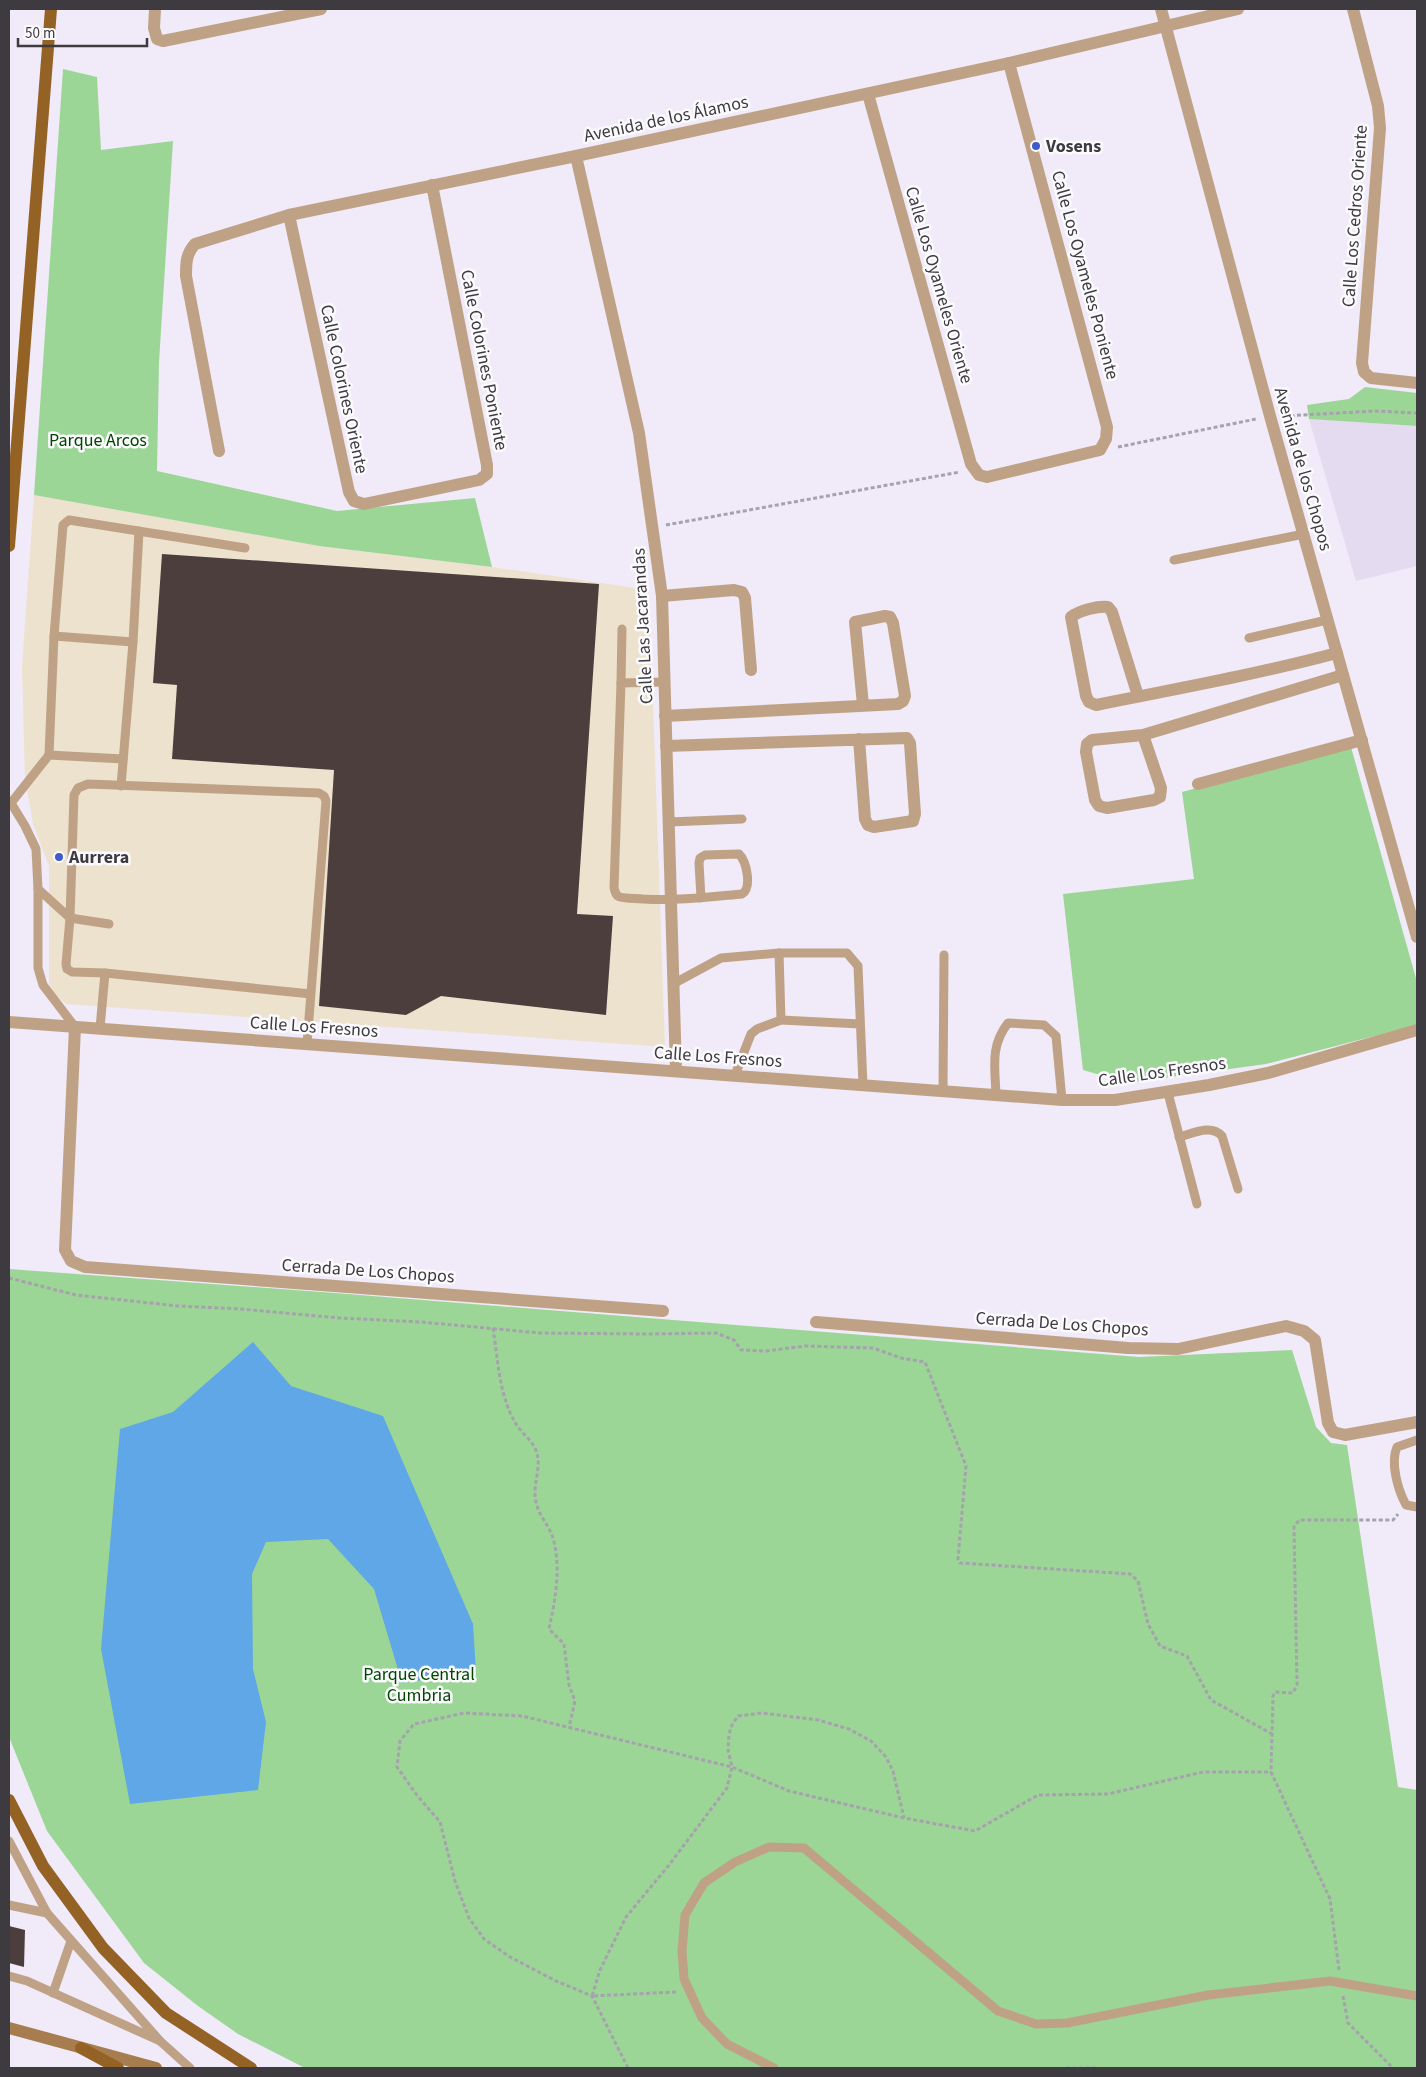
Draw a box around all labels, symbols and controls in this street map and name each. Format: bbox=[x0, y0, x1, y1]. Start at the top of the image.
scale bar bbox=[18, 15, 146, 47]
text: 50 m bbox=[25, 23, 55, 44]
street label: Avenida de los Álamos bbox=[582, 89, 750, 149]
street label: Calle Los Cedros Oriente bbox=[1336, 124, 1374, 308]
place label: Vosens bbox=[1045, 134, 1101, 159]
marker: Vosens bbox=[1030, 140, 1042, 152]
street label: Calle Los Oyameles Poniente bbox=[1045, 168, 1125, 382]
street label: Calle Los Oyameles Oriente bbox=[899, 183, 979, 387]
street label: Calle Colorines Poniente bbox=[454, 268, 514, 452]
street label: Calle Colorines Oriente bbox=[314, 302, 374, 476]
street label: Avenida de los Chopos bbox=[1268, 384, 1338, 554]
park label: Parque Arcos bbox=[49, 428, 147, 453]
street label: Calle Las Jacarandas bbox=[626, 547, 660, 705]
place label: Aurrera bbox=[68, 845, 129, 870]
marker: Aurrera bbox=[53, 851, 65, 863]
street label: Calle Los Fresnos bbox=[249, 1010, 379, 1044]
street label: Calle Los Fresnos bbox=[653, 1040, 783, 1074]
street label: Calle Los Fresnos bbox=[1097, 1051, 1227, 1093]
street label: Cerrada De Los Chopos bbox=[281, 1252, 455, 1290]
street label: Cerrada De Los Chopos bbox=[975, 1305, 1149, 1343]
park label: Parque Central Cumbria bbox=[363, 1662, 475, 1708]

